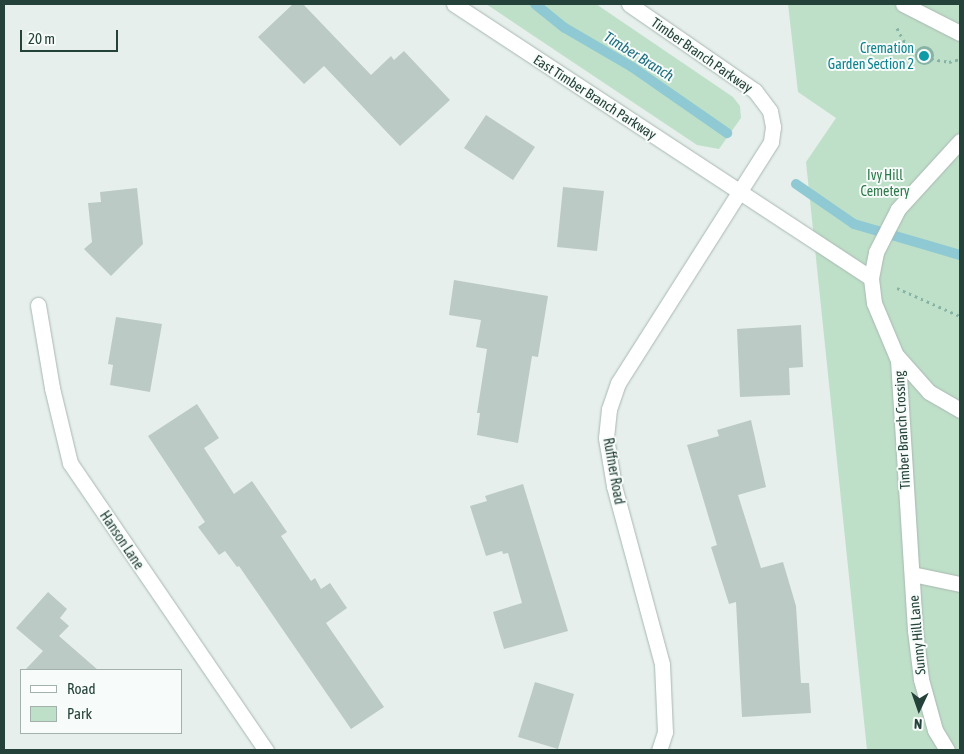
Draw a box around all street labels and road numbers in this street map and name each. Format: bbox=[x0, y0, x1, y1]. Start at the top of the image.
street label: Timber Branch Parkway bbox=[648, 14, 756, 96]
street label: East Timber Branch Parkway bbox=[530, 51, 660, 143]
street label: Timber Branch Crossing bbox=[891, 370, 913, 490]
street label: Ruffner Road bbox=[600, 436, 628, 506]
street label: Hanson Lane bbox=[96, 508, 148, 572]
street label: Sunny Hill Lane bbox=[905, 595, 929, 675]

